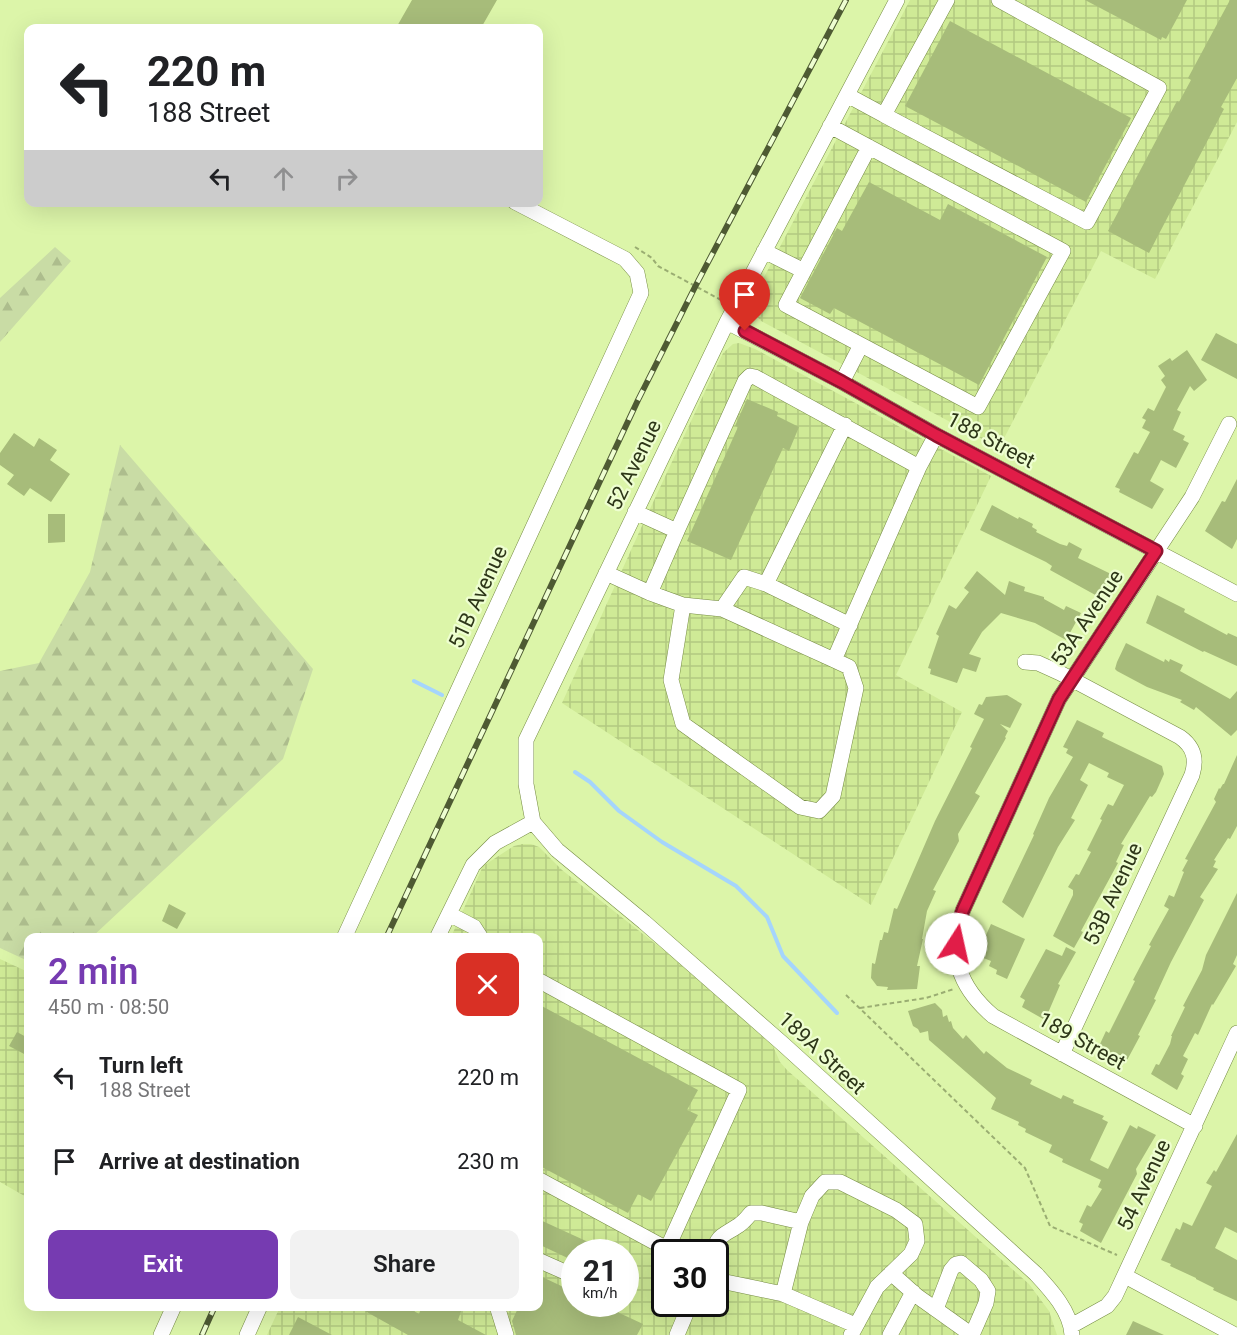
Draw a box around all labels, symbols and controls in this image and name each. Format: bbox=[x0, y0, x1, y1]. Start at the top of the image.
text: 220 m bbox=[147, 47, 266, 96]
icon: left bbox=[48, 48, 126, 126]
text: 188 Street bbox=[147, 97, 270, 129]
icon: left bbox=[204, 162, 237, 195]
icon: ahead bbox=[267, 162, 300, 195]
icon: right bbox=[330, 162, 363, 195]
pin bbox=[719, 269, 770, 331]
icon: arrive bbox=[728, 278, 761, 311]
street label: 188 Street bbox=[943, 407, 1039, 473]
street label: 52 Avenue bbox=[602, 416, 666, 514]
street label: 51B Avenue bbox=[444, 542, 512, 652]
street label: 53A Avenue bbox=[1046, 565, 1128, 671]
street label: 53B Avenue bbox=[1079, 839, 1147, 949]
position arrow bbox=[924, 912, 988, 976]
text: 2 min bbox=[48, 951, 138, 993]
button: close bbox=[456, 953, 519, 1016]
text: 450 m · 08:50 bbox=[48, 995, 169, 1019]
street label: 189A Street bbox=[774, 1007, 870, 1099]
street label: 189 Street bbox=[1034, 1007, 1130, 1075]
text: Turn left bbox=[99, 1053, 183, 1078]
icon: left bbox=[48, 1061, 81, 1094]
text: 220 m bbox=[457, 1065, 519, 1090]
text: 188 Street bbox=[99, 1078, 190, 1102]
street label: 54 Avenue bbox=[1113, 1136, 1175, 1234]
icon: arrive bbox=[48, 1145, 81, 1178]
text: Arrive at destination bbox=[99, 1149, 300, 1174]
text: 230 m bbox=[457, 1149, 519, 1174]
button: Exit bbox=[48, 1230, 278, 1299]
button: Share bbox=[290, 1230, 519, 1299]
speed limit sign: 30 bbox=[651, 1239, 729, 1317]
text: 21 bbox=[583, 1253, 617, 1288]
text: km/h bbox=[582, 1284, 618, 1302]

